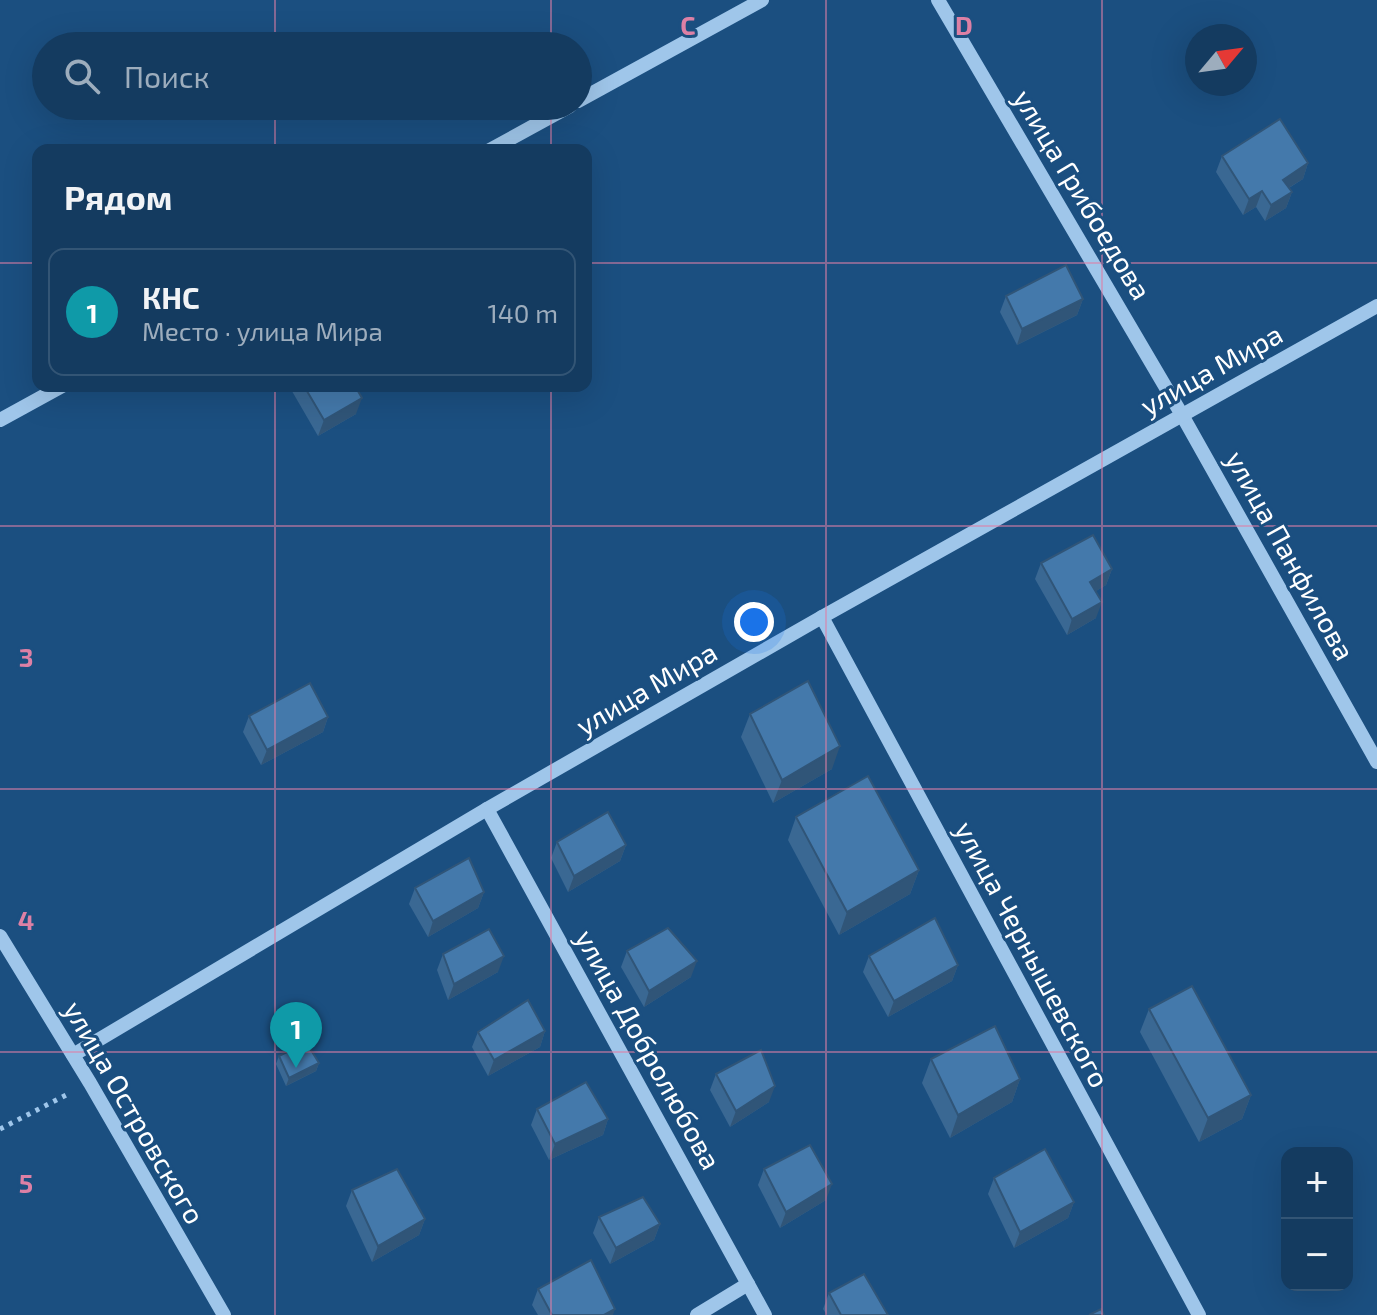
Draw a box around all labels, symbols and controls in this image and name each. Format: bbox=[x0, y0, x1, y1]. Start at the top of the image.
text: C bbox=[680, 9, 696, 40]
text: D bbox=[955, 9, 973, 40]
north arrow bbox=[1185, 24, 1257, 96]
search box bbox=[32, 32, 592, 120]
icon: search bbox=[60, 54, 104, 98]
text: Поиск bbox=[124, 58, 210, 94]
street label: улица Грибоедова bbox=[1007, 83, 1159, 305]
text: Рядом bbox=[64, 176, 172, 217]
text: КНС bbox=[142, 279, 200, 315]
text: 1 bbox=[86, 297, 98, 328]
text: 140 m bbox=[487, 297, 558, 328]
text: Место · улица Мира bbox=[142, 315, 383, 346]
street label: улица Мира bbox=[1134, 316, 1288, 422]
street label: улица Панфилова bbox=[1219, 444, 1363, 666]
your location bbox=[734, 602, 774, 642]
street label: улица Мира bbox=[569, 634, 723, 742]
text: 3 bbox=[19, 641, 33, 672]
street label: улица Чернышевского bbox=[948, 815, 1118, 1093]
text: 4 bbox=[18, 904, 34, 935]
street label: улица Добролюбова bbox=[569, 923, 729, 1175]
street label: улица Островского bbox=[57, 995, 213, 1229]
pin: 1 bbox=[270, 1002, 322, 1068]
map controls bbox=[1281, 1147, 1353, 1291]
button: + bbox=[1281, 1147, 1353, 1219]
text: 5 bbox=[19, 1167, 33, 1198]
button: − bbox=[1281, 1219, 1353, 1291]

